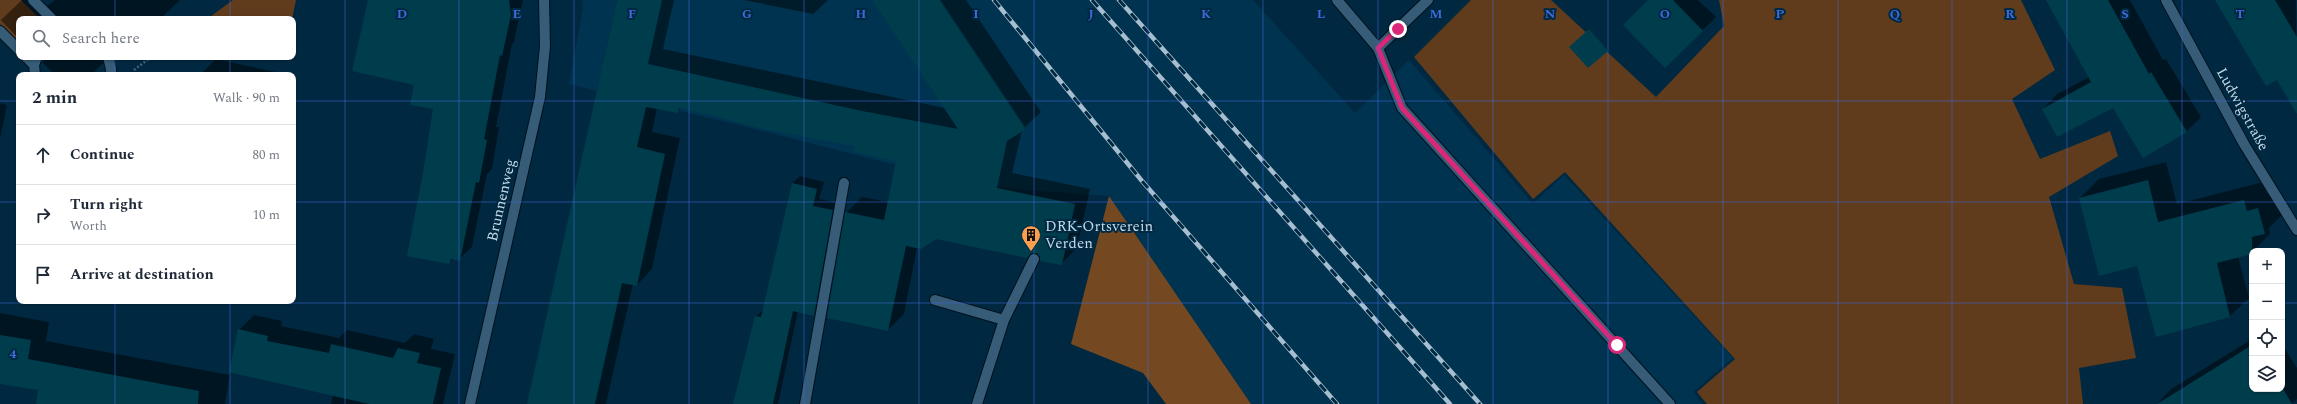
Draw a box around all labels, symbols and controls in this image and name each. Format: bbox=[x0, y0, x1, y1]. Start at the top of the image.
text: D bbox=[397, 4, 407, 24]
text: E bbox=[513, 4, 522, 24]
text: F bbox=[628, 4, 636, 24]
text: G bbox=[742, 4, 752, 24]
text: H bbox=[856, 4, 867, 24]
text: I bbox=[973, 4, 979, 24]
text: J bbox=[1088, 4, 1094, 24]
text: K bbox=[1201, 4, 1211, 24]
text: L bbox=[1317, 4, 1325, 24]
text: M bbox=[1430, 4, 1443, 24]
text: N bbox=[1545, 4, 1556, 24]
text: O bbox=[1660, 4, 1670, 24]
text: P bbox=[1776, 4, 1785, 24]
text: Q bbox=[1890, 4, 1901, 24]
text: R bbox=[2005, 4, 2015, 24]
text: S bbox=[2121, 4, 2129, 24]
text: T bbox=[2235, 4, 2245, 24]
search box bbox=[16, 16, 296, 60]
route end bbox=[1389, 20, 1407, 38]
icon: search bbox=[30, 27, 52, 49]
text: Search here bbox=[62, 27, 140, 50]
street label: Ludwigstraße bbox=[2210, 63, 2275, 155]
text: 2 min bbox=[32, 85, 77, 111]
text: Walk · 90 m bbox=[213, 88, 280, 108]
text: Continue bbox=[70, 143, 135, 166]
icon: ahead bbox=[32, 144, 54, 166]
text: 80 m bbox=[253, 145, 280, 165]
street label: Brunnenweg bbox=[481, 156, 522, 244]
text: Turn right bbox=[70, 193, 143, 216]
icon: right bbox=[32, 204, 54, 226]
text: 10 m bbox=[253, 205, 280, 225]
place label: DRK-Ortsverein Verden bbox=[1045, 215, 1154, 255]
text: Worth bbox=[70, 216, 107, 236]
building icon: DRK-Ortsverein Verden bbox=[1020, 224, 1042, 252]
map controls bbox=[2249, 248, 2285, 392]
button: + bbox=[2249, 248, 2285, 284]
text: Arrive at destination bbox=[70, 263, 214, 286]
icon: arrive bbox=[32, 264, 54, 286]
button: − bbox=[2249, 284, 2285, 320]
button: locate bbox=[2249, 320, 2285, 356]
route start bbox=[1608, 336, 1626, 354]
text: 4 bbox=[9, 344, 17, 364]
button: layers bbox=[2249, 356, 2285, 392]

